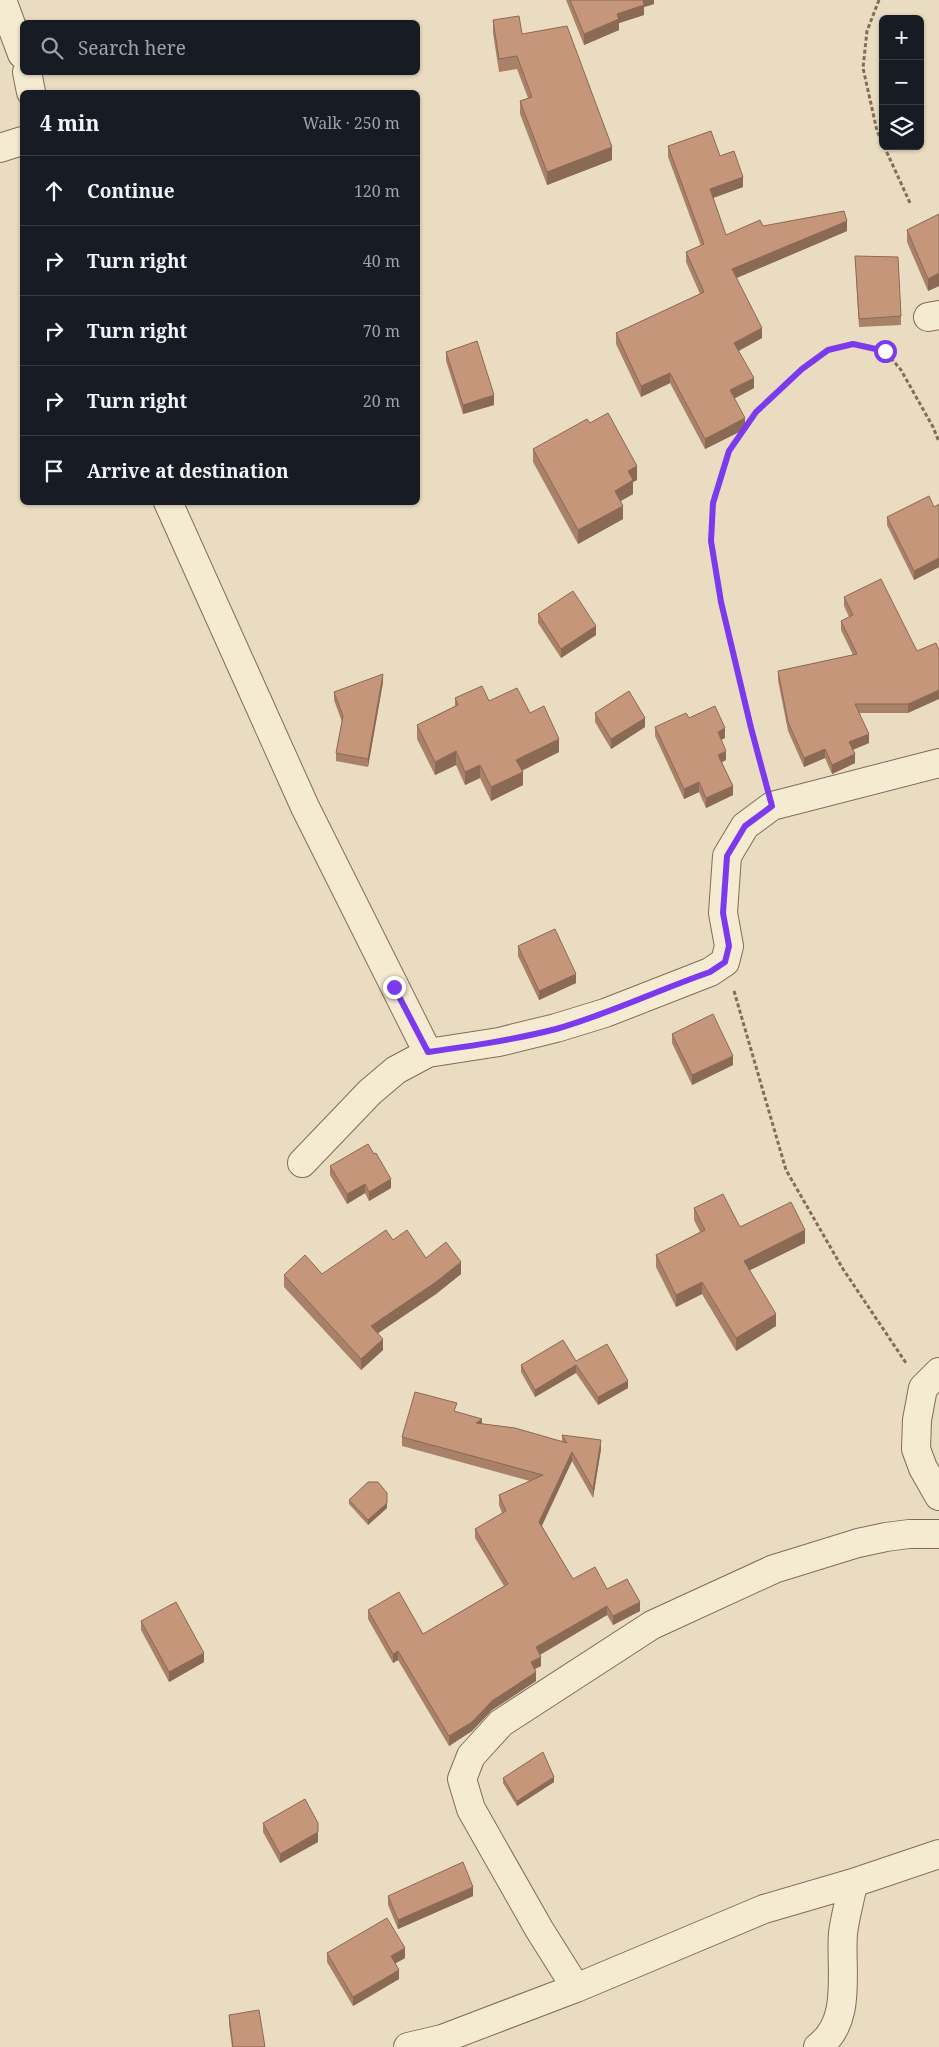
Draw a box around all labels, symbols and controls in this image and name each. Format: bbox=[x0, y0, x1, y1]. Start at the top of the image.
map controls bbox=[879, 15, 924, 150]
button: + bbox=[879, 15, 924, 60]
search box bbox=[20, 20, 420, 75]
icon: search bbox=[38, 34, 66, 62]
text: Search here bbox=[78, 35, 186, 61]
button: − bbox=[879, 60, 924, 105]
button: layers bbox=[879, 105, 924, 150]
text: 4 min bbox=[40, 109, 99, 137]
text: Walk · 250 m bbox=[303, 112, 400, 134]
icon: ahead bbox=[40, 177, 68, 205]
text: Continue bbox=[87, 178, 175, 204]
text: 120 m bbox=[354, 180, 400, 202]
icon: right bbox=[40, 247, 68, 275]
text: Turn right bbox=[87, 248, 187, 274]
text: 40 m bbox=[363, 250, 400, 272]
icon: right bbox=[40, 317, 68, 345]
text: Turn right bbox=[87, 318, 187, 344]
text: 70 m bbox=[363, 320, 400, 342]
route start bbox=[874, 340, 897, 363]
icon: right bbox=[40, 387, 68, 415]
text: Turn right bbox=[87, 388, 187, 414]
text: 20 m bbox=[363, 390, 400, 412]
icon: arrive bbox=[40, 457, 68, 485]
text: Arrive at destination bbox=[87, 458, 289, 484]
route end bbox=[383, 976, 406, 999]

